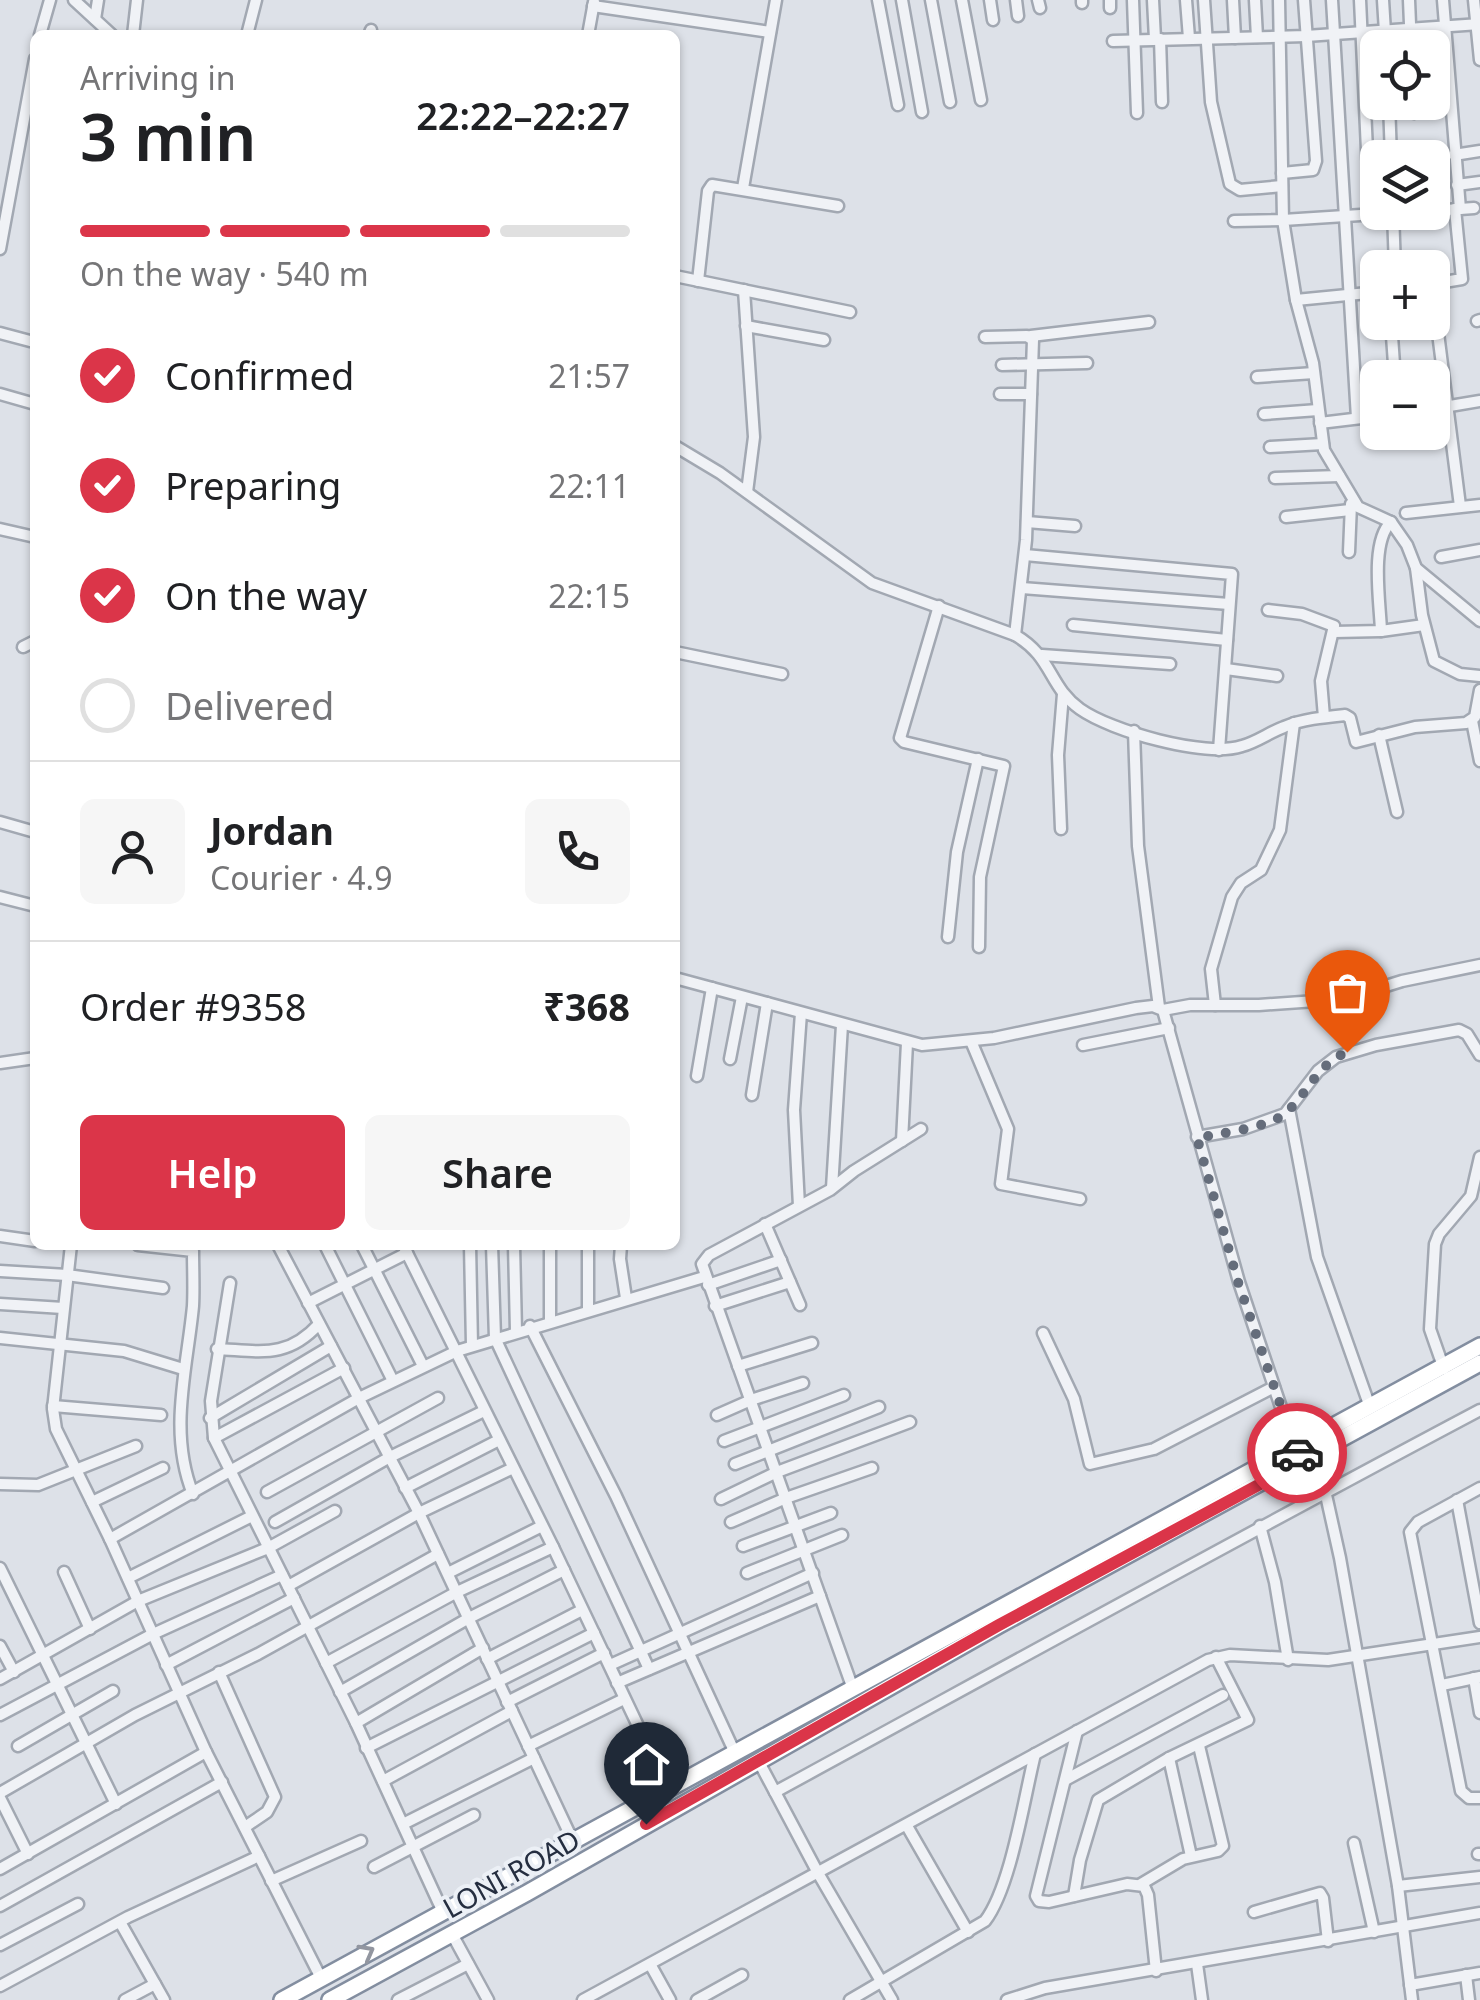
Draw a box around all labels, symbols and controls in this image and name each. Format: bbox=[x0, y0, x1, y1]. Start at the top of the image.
map controls bbox=[1360, 30, 1450, 450]
button: locate bbox=[1360, 30, 1450, 120]
text: Arriving in bbox=[80, 56, 235, 99]
text: 22:22–22:27 bbox=[416, 89, 630, 141]
text: 3 min bbox=[80, 92, 256, 180]
button: layers bbox=[1360, 140, 1450, 230]
button: + bbox=[1360, 250, 1450, 340]
text: On the way · 540 m bbox=[80, 252, 369, 295]
icon: check bbox=[80, 348, 135, 403]
text: Confirmed bbox=[165, 349, 354, 401]
text: 21:57 bbox=[548, 354, 630, 397]
button: − bbox=[1360, 360, 1450, 450]
icon: check bbox=[80, 458, 135, 513]
text: Preparing bbox=[165, 459, 341, 511]
text: 22:11 bbox=[548, 464, 630, 507]
icon: check bbox=[80, 568, 135, 623]
text: On the way bbox=[165, 569, 367, 621]
text: 22:15 bbox=[548, 574, 630, 617]
text: Delivered bbox=[165, 679, 334, 731]
button: person bbox=[80, 799, 185, 904]
button: phone bbox=[525, 799, 630, 904]
text: Jordan bbox=[210, 804, 334, 856]
text: Courier · 4.9 bbox=[210, 856, 393, 899]
pin bbox=[1305, 950, 1390, 1053]
icon: bag bbox=[1320, 965, 1375, 1020]
text: Order #9358 bbox=[80, 980, 306, 1032]
text: ₹368 bbox=[543, 980, 630, 1032]
button: Help bbox=[80, 1115, 345, 1230]
button: Share bbox=[365, 1115, 630, 1230]
courier bbox=[1247, 1403, 1347, 1503]
icon: car bbox=[1270, 1426, 1325, 1481]
pin bbox=[604, 1722, 689, 1825]
icon: home bbox=[619, 1737, 674, 1792]
street label: LONI ROAD bbox=[436, 1820, 586, 1926]
one-way arrow bbox=[356, 1945, 374, 1965]

